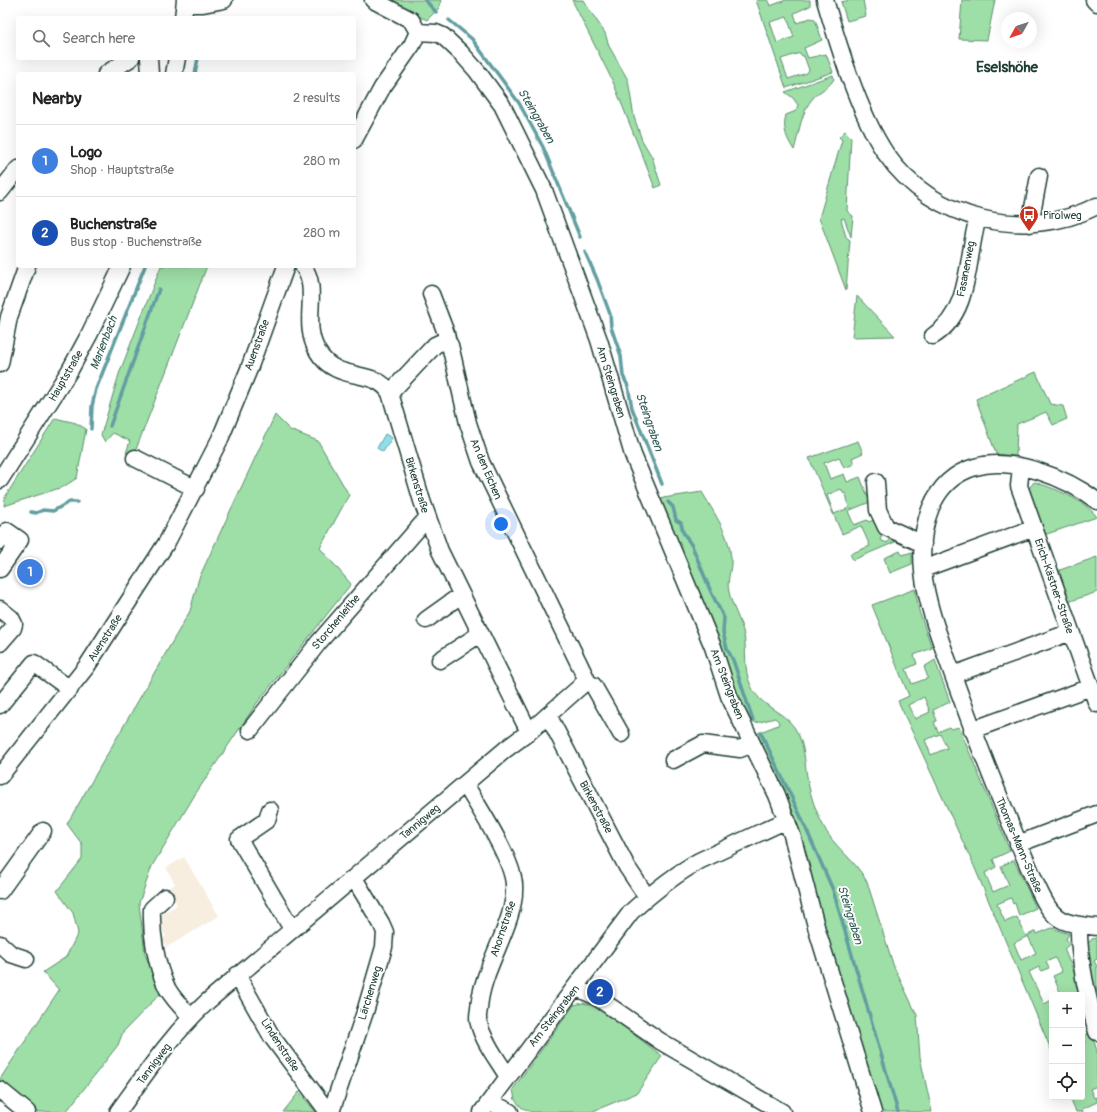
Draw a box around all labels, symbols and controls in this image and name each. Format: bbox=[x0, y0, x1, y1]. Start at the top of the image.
north arrow bbox=[1001, 12, 1037, 48]
search box bbox=[16, 16, 356, 60]
icon: search bbox=[30, 27, 52, 49]
text: Search here bbox=[62, 29, 135, 48]
district label: Eselshöhe bbox=[976, 58, 1039, 77]
water label: Steingraben bbox=[514, 86, 558, 147]
text: Nearby bbox=[32, 88, 81, 109]
text: 2 results bbox=[293, 90, 340, 106]
text: Logo bbox=[70, 143, 102, 162]
text: 1 bbox=[42, 153, 48, 169]
text: 280 m bbox=[303, 153, 340, 169]
text: Shop · Hauptstraße bbox=[70, 162, 174, 178]
bus stop icon: Pirolweg bbox=[1018, 204, 1040, 232]
place label: Pirolweg bbox=[1043, 209, 1082, 222]
text: Buchenstraße bbox=[70, 215, 157, 234]
text: 2 bbox=[41, 225, 49, 241]
text: 280 m bbox=[303, 225, 340, 241]
text: Bus stop · Buchenstraße bbox=[70, 234, 202, 250]
street label: Fasanenweg bbox=[954, 239, 978, 298]
water label: Marienbach bbox=[87, 313, 122, 372]
street label: Auenstraße bbox=[242, 317, 272, 372]
street label: Am Steingraben bbox=[594, 344, 628, 420]
street label: Hauptstraße bbox=[46, 348, 86, 404]
water label: Steingraben bbox=[632, 391, 666, 454]
street label: An den Eichen bbox=[467, 437, 505, 501]
street label: Birkenstraße bbox=[402, 456, 432, 515]
your location bbox=[491, 514, 511, 534]
street label: Erich-Kästner-Straße bbox=[1032, 537, 1077, 636]
pin: 1 bbox=[17, 557, 43, 587]
street label: Storchenleithe bbox=[309, 591, 363, 652]
street label: Auenstraße bbox=[85, 612, 125, 664]
street label: Am Steingraben bbox=[708, 647, 746, 721]
street label: Birkenstraße bbox=[577, 778, 616, 836]
street label: Thomas-Mann-Straße bbox=[993, 795, 1045, 895]
street label: Tannigweg bbox=[397, 801, 443, 843]
water label: Steingraben bbox=[834, 884, 866, 947]
street label: Ahornstraße bbox=[487, 899, 519, 959]
street label: Lärchenweg bbox=[356, 964, 385, 1022]
pin: 2 bbox=[587, 977, 613, 1007]
street label: Am Steingraben bbox=[526, 983, 582, 1049]
map controls bbox=[1049, 992, 1085, 1100]
button: + bbox=[1049, 992, 1085, 1028]
street label: Lindenstraße bbox=[258, 1016, 302, 1075]
button: − bbox=[1049, 1028, 1085, 1064]
street label: Tannigweg bbox=[134, 1040, 174, 1087]
button: locate bbox=[1049, 1064, 1085, 1100]

